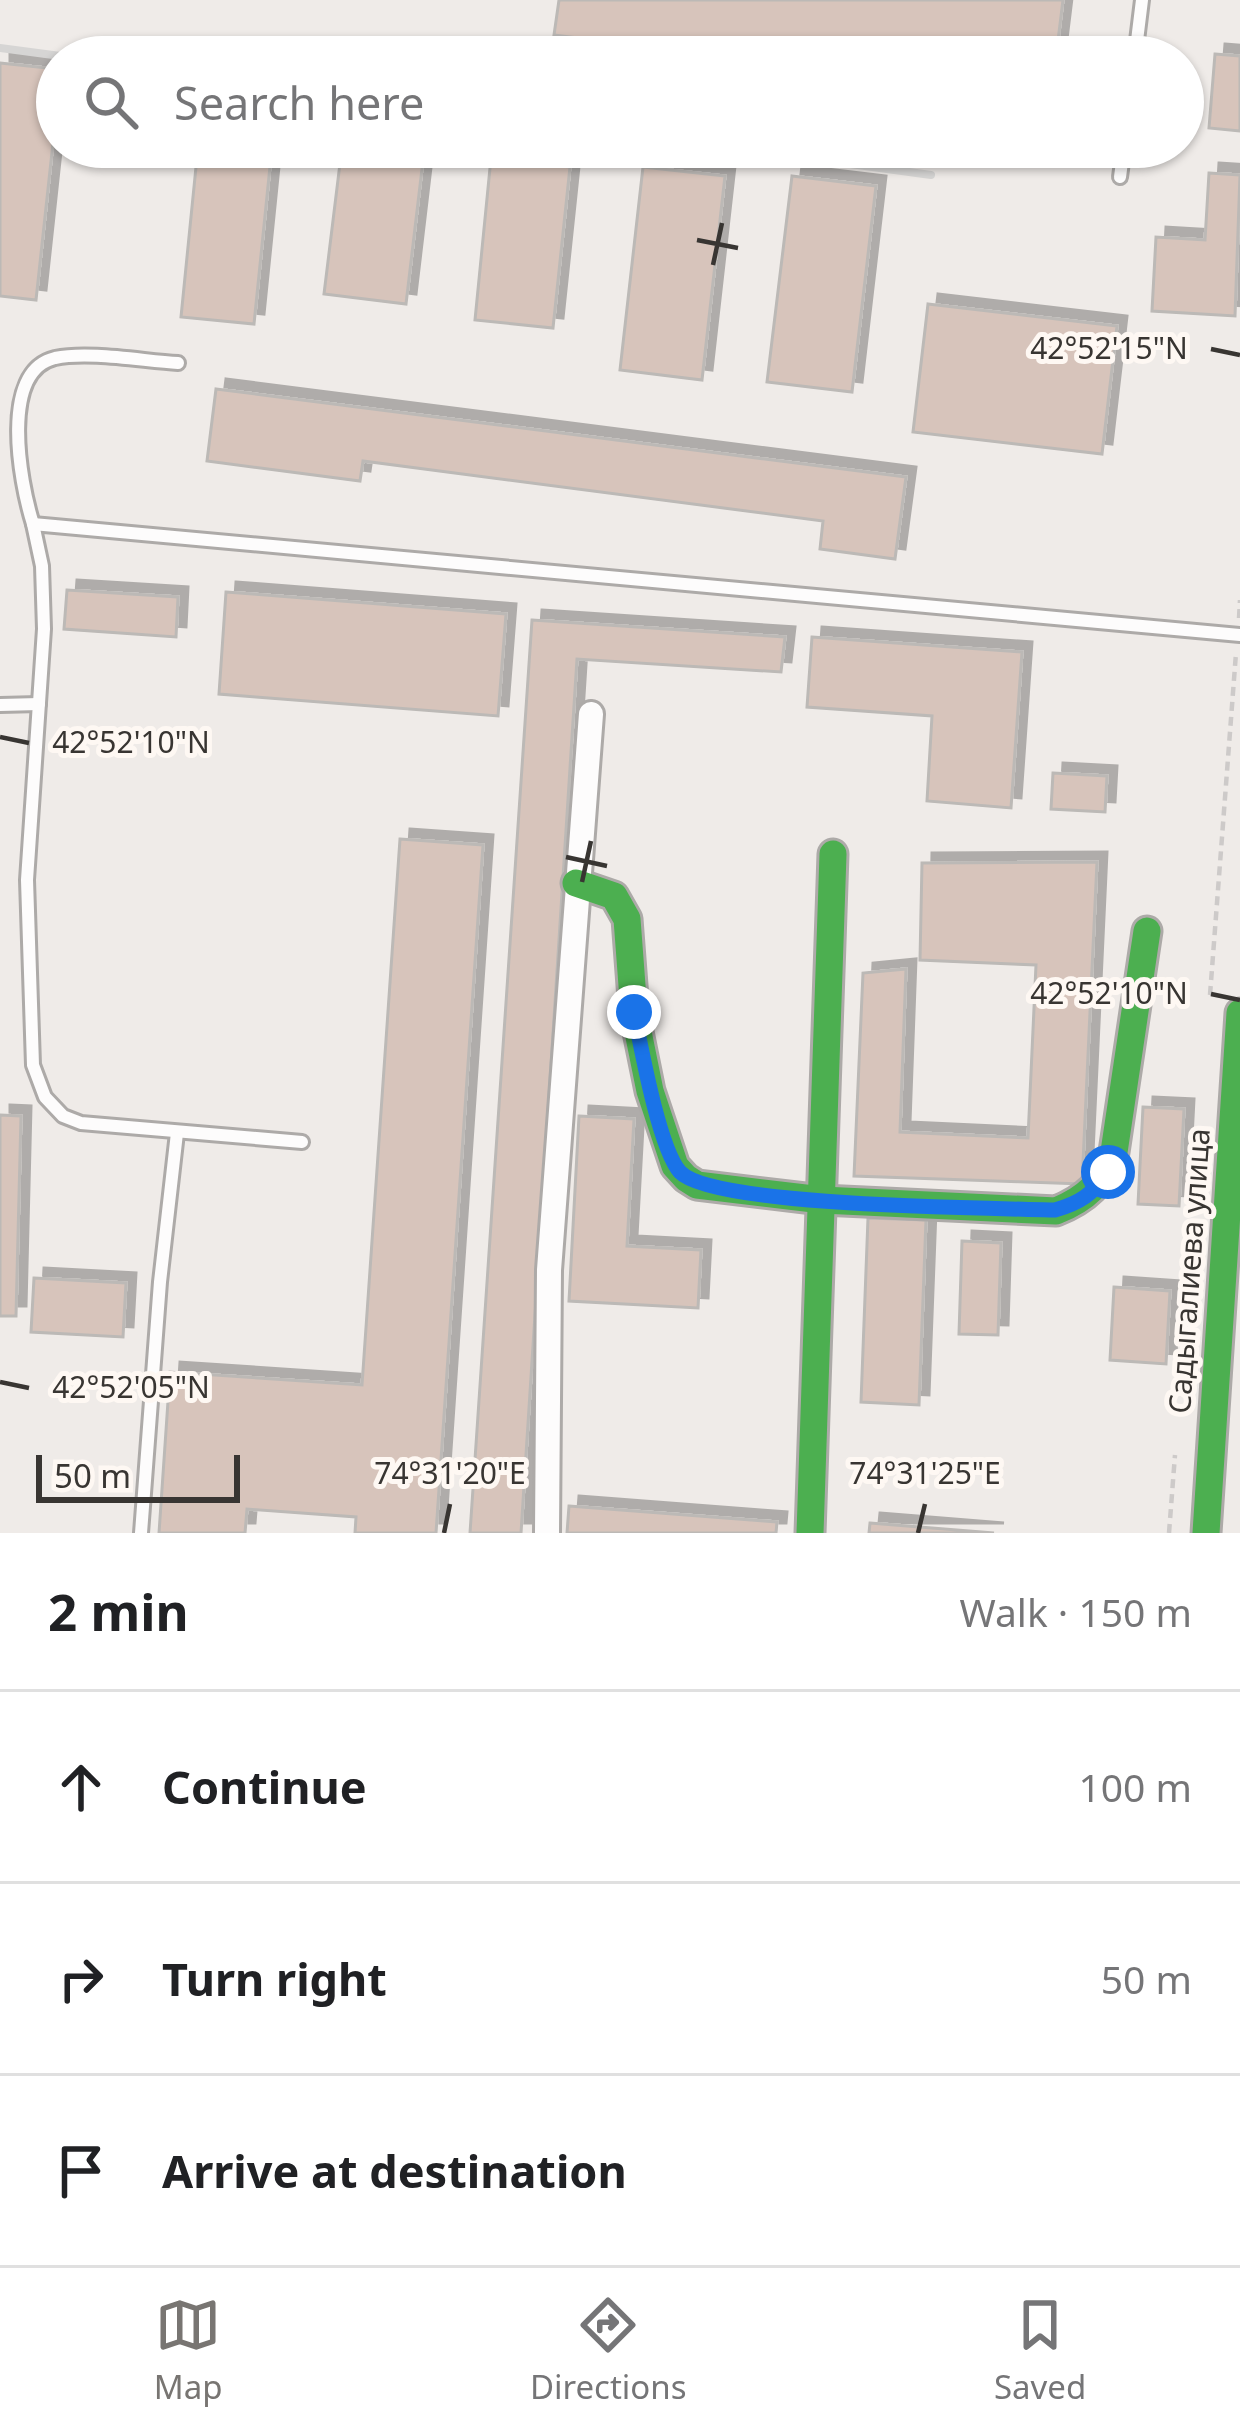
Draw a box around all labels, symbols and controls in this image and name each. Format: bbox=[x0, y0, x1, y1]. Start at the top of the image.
search box bbox=[36, 36, 1204, 168]
icon: search bbox=[78, 69, 144, 135]
text: Search here bbox=[174, 72, 424, 133]
text: 42°52'15"N bbox=[1030, 327, 1188, 368]
text: 42°52'10"N bbox=[52, 721, 210, 762]
text: 42°52'10"N bbox=[1030, 972, 1188, 1013]
route end bbox=[607, 985, 661, 1039]
street label: Садыгалиева улица bbox=[1158, 1127, 1219, 1415]
route start bbox=[1081, 1145, 1135, 1199]
text: 42°52'05"N bbox=[52, 1366, 210, 1407]
scale bar bbox=[36, 1449, 240, 1502]
text: 74°31'20"E bbox=[374, 1452, 526, 1493]
text: 74°31'25"E bbox=[849, 1452, 1001, 1493]
text: 50 m bbox=[54, 1453, 131, 1498]
text: 2 min bbox=[48, 1576, 189, 1646]
text: Walk · 150 m bbox=[959, 1585, 1192, 1638]
icon: ahead bbox=[48, 1754, 114, 1820]
text: Continue bbox=[162, 1756, 367, 1817]
text: 100 m bbox=[1078, 1760, 1192, 1813]
icon: right bbox=[48, 1946, 114, 2012]
text: Turn right bbox=[162, 1948, 387, 2009]
text: 50 m bbox=[1101, 1952, 1192, 2005]
icon: arrive bbox=[48, 2138, 114, 2204]
text: Arrive at destination bbox=[162, 2140, 627, 2201]
tab: Map bbox=[154, 2292, 222, 2409]
tab: Directions bbox=[530, 2292, 687, 2409]
tab: Saved bbox=[994, 2292, 1086, 2409]

